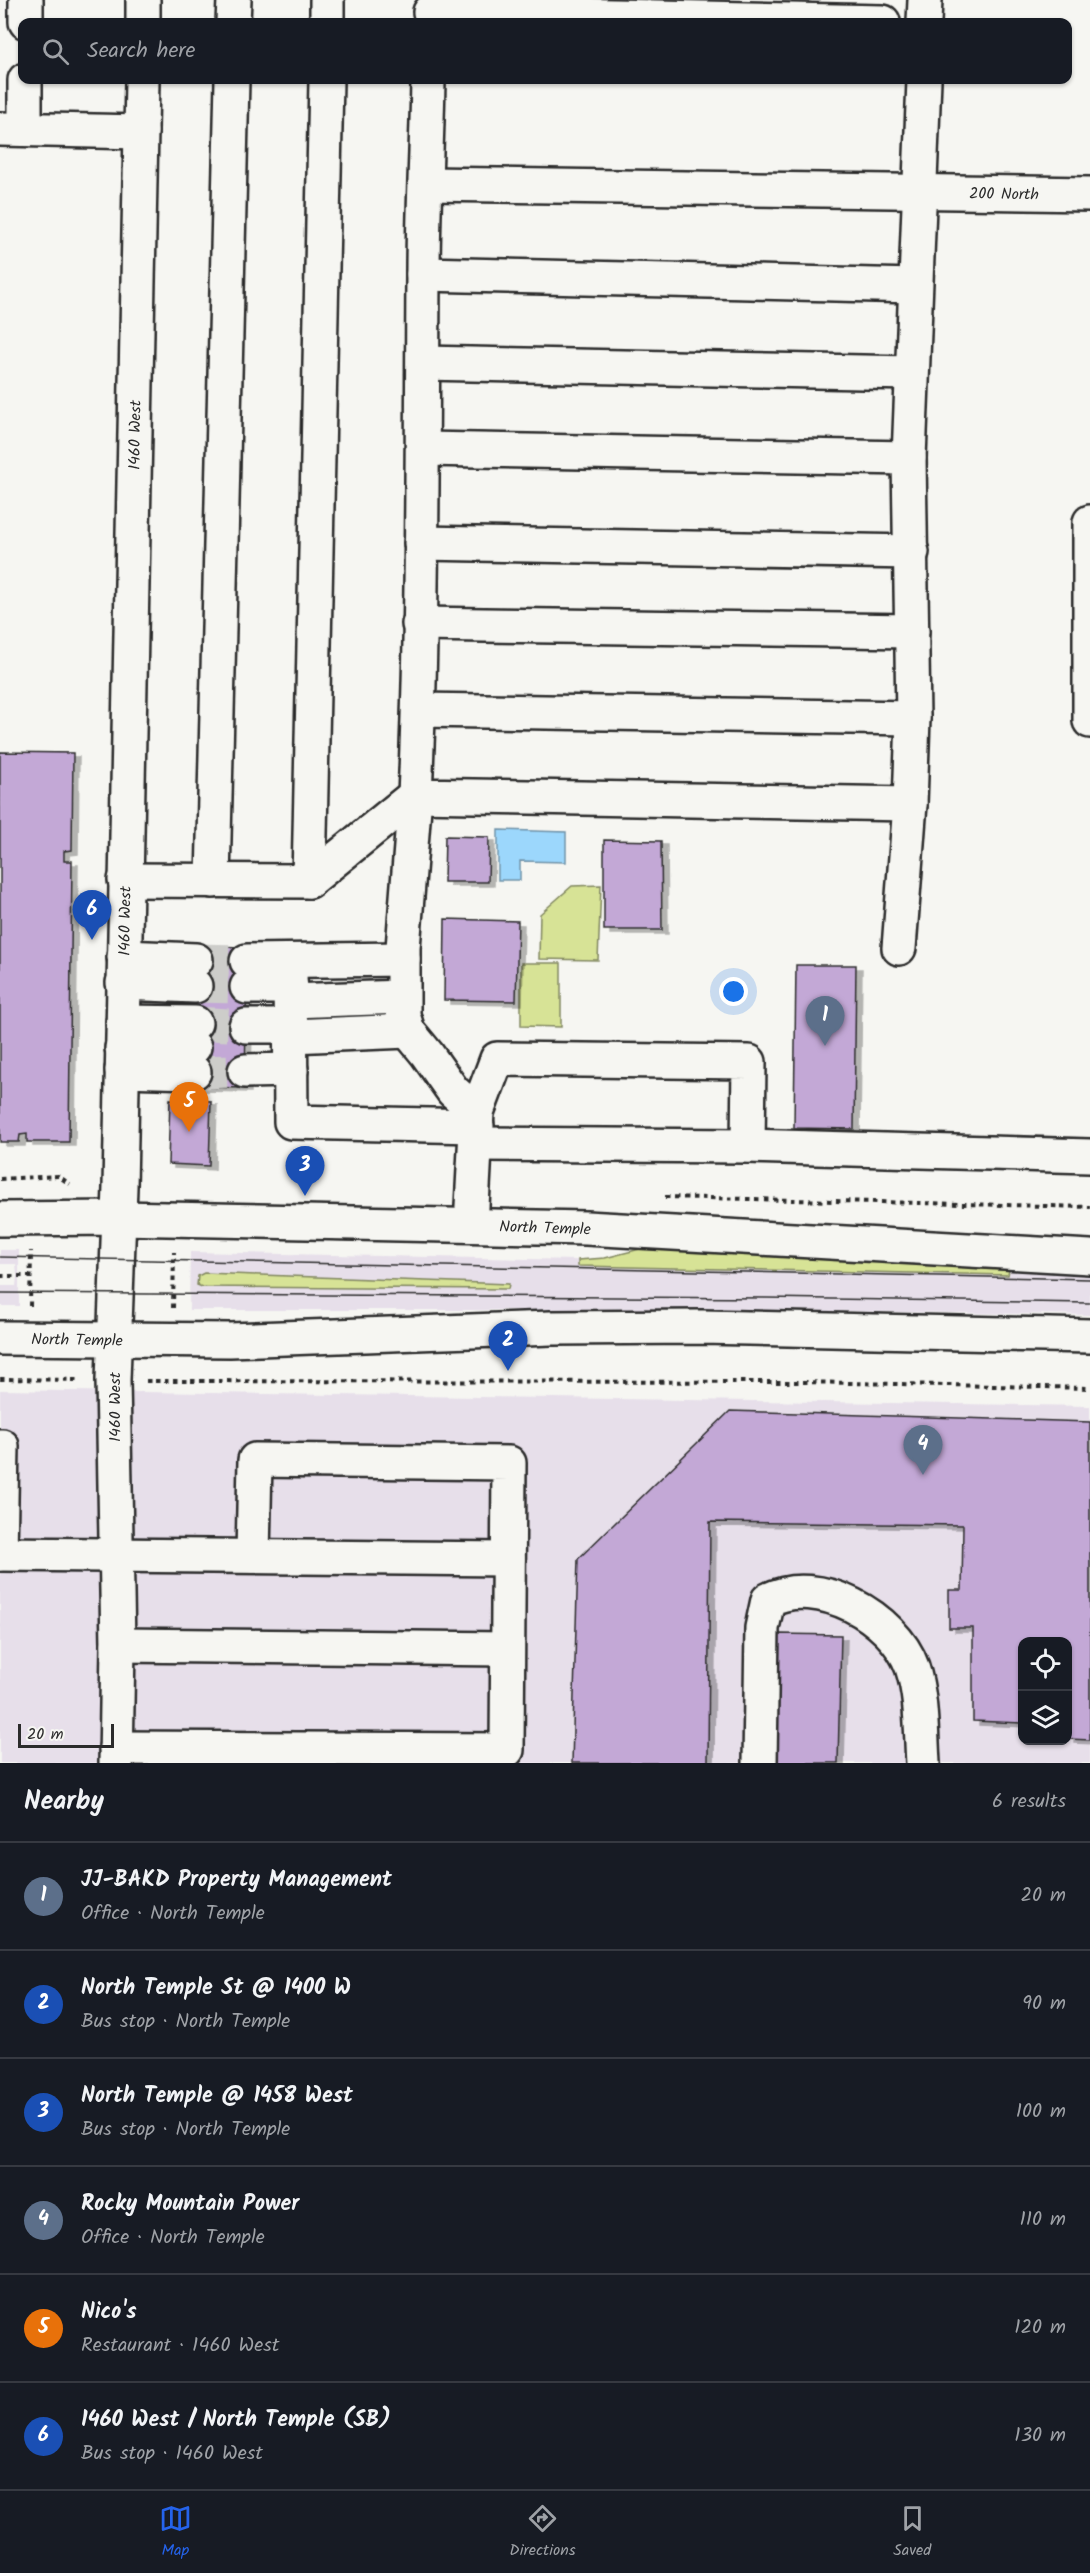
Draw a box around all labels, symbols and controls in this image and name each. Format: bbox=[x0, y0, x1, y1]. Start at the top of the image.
search box bbox=[18, 18, 1072, 84]
text: Search here bbox=[87, 34, 195, 69]
icon: search bbox=[39, 35, 72, 68]
street label: 200 North bbox=[969, 181, 1039, 208]
street label: 1460 West bbox=[122, 399, 149, 470]
street label: 1460 West bbox=[112, 885, 139, 956]
pin: 6 bbox=[72, 890, 112, 940]
your location bbox=[719, 977, 748, 1006]
pin: 1 bbox=[806, 996, 844, 1046]
pin: 5 bbox=[170, 1082, 208, 1132]
pin: 3 bbox=[286, 1146, 324, 1196]
street label: North Temple bbox=[499, 1214, 591, 1243]
pin: 2 bbox=[488, 1322, 528, 1371]
street label: North Temple bbox=[31, 1327, 123, 1354]
street label: 1460 West bbox=[103, 1371, 128, 1442]
pin: 4 bbox=[904, 1426, 942, 1475]
map controls bbox=[1018, 1637, 1072, 1745]
button: locate bbox=[1018, 1637, 1072, 1691]
button: layers bbox=[1018, 1691, 1072, 1745]
scale bar bbox=[18, 1721, 114, 1748]
text: 20 m bbox=[27, 1722, 63, 1747]
text: Nearby bbox=[24, 1781, 104, 1823]
text: 6 results bbox=[992, 1786, 1066, 1818]
text: JJ-BAKD Property Management bbox=[81, 1863, 392, 1898]
text: 1 bbox=[40, 1880, 47, 1912]
text: 20 m bbox=[1020, 1880, 1066, 1912]
text: Office · North Temple bbox=[81, 1898, 265, 1930]
text: North Temple St @ 1400 W bbox=[81, 1971, 351, 2006]
text: 2 bbox=[38, 1988, 49, 2020]
text: 90 m bbox=[1022, 1988, 1066, 2020]
text: Bus stop · North Temple bbox=[81, 2006, 290, 2038]
text: North Temple @ 1458 West bbox=[81, 2079, 353, 2114]
text: 3 bbox=[38, 2096, 49, 2128]
text: 100 m bbox=[1016, 2096, 1066, 2128]
text: Bus stop · North Temple bbox=[81, 2114, 290, 2146]
text: Rocky Mountain Power bbox=[81, 2187, 299, 2222]
text: 4 bbox=[38, 2204, 49, 2236]
text: 110 m bbox=[1020, 2204, 1066, 2236]
text: Office · North Temple bbox=[81, 2222, 265, 2254]
text: Nico's bbox=[81, 2295, 137, 2330]
text: 5 bbox=[38, 2312, 49, 2344]
text: 120 m bbox=[1014, 2312, 1066, 2344]
text: Restaurant · 1460 West bbox=[81, 2330, 279, 2362]
text: 1460 West / North Temple (SB) bbox=[81, 2403, 391, 2438]
text: 6 bbox=[38, 2420, 49, 2452]
text: 130 m bbox=[1014, 2420, 1066, 2452]
text: Bus stop · 1460 West bbox=[81, 2438, 263, 2470]
tab: Map bbox=[159, 2502, 192, 2563]
tab: Directions bbox=[509, 2502, 576, 2563]
tab: Saved bbox=[893, 2502, 931, 2563]

